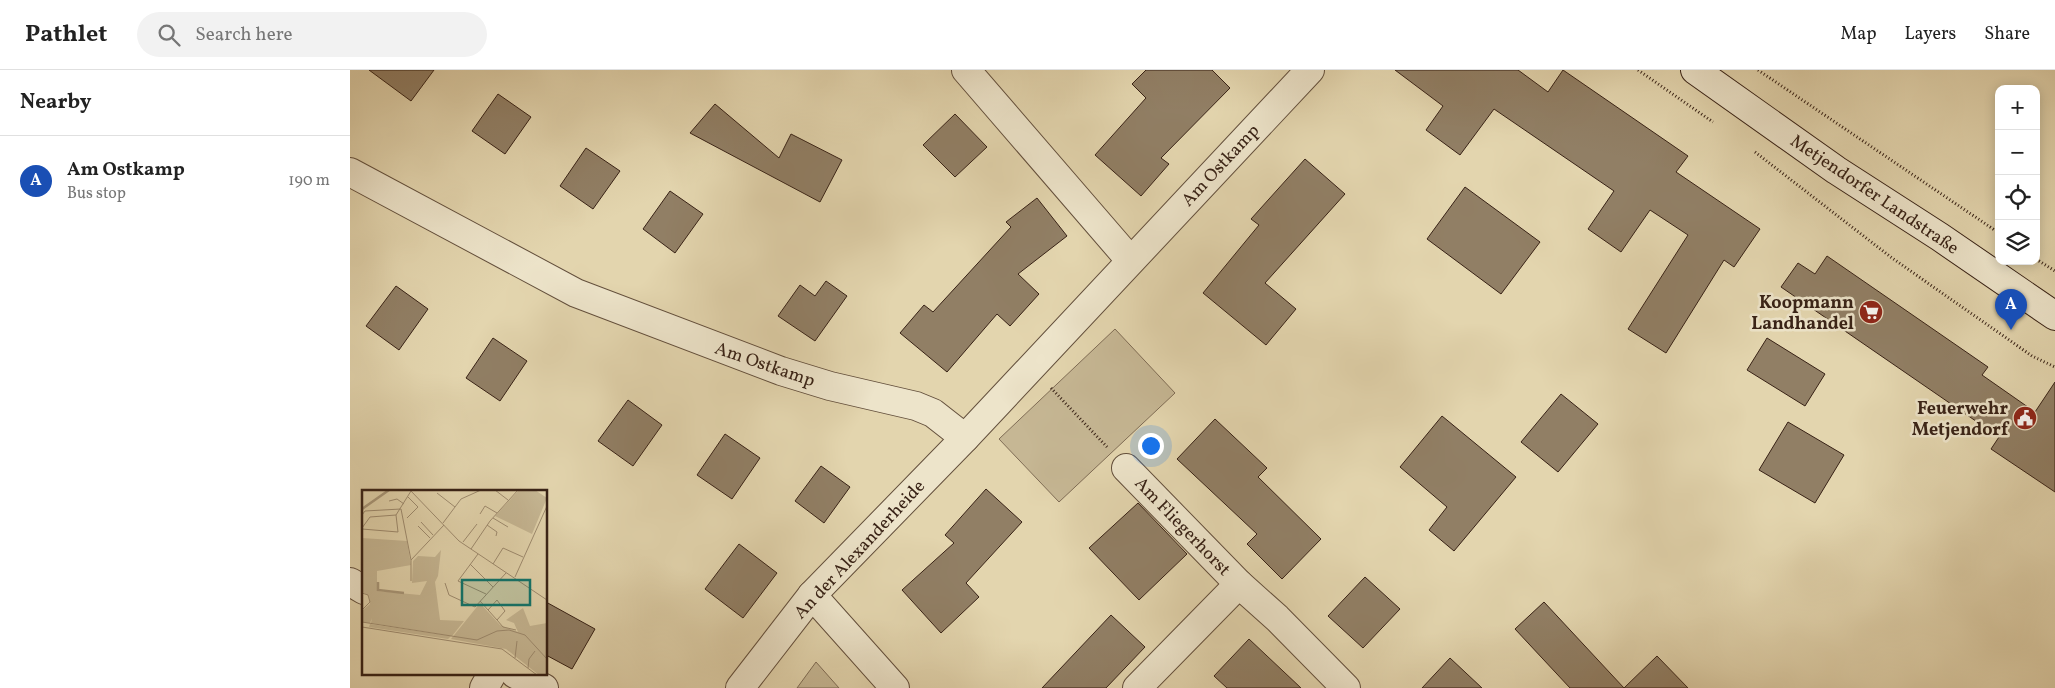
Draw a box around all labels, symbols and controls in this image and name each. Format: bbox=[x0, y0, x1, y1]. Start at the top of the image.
search box bbox=[137, 12, 487, 57]
text: Pathlet bbox=[25, 18, 107, 52]
icon: search bbox=[155, 21, 183, 49]
text: Search here bbox=[195, 22, 293, 48]
text: Map bbox=[1840, 22, 1876, 47]
text: Layers bbox=[1904, 22, 1956, 47]
text: Share bbox=[1984, 22, 2030, 47]
map controls bbox=[1995, 85, 2040, 265]
button: + bbox=[1995, 85, 2040, 130]
text: Nearby bbox=[20, 88, 91, 117]
street label: Am Ostkamp bbox=[1176, 119, 1266, 213]
street label: Metjendorfer Landstraße bbox=[1785, 129, 1963, 261]
button: − bbox=[1995, 130, 2040, 175]
text: Am Ostkamp bbox=[67, 157, 185, 183]
text: A bbox=[30, 170, 42, 192]
text: 190 m bbox=[288, 170, 330, 192]
button: locate bbox=[1995, 175, 2040, 220]
text: Bus stop bbox=[67, 183, 126, 205]
button: layers bbox=[1995, 220, 2040, 265]
pin: A bbox=[1995, 289, 2027, 330]
place label: Koopmann Landhandel bbox=[1751, 291, 1854, 337]
supermarket icon: Koopmann Landhandel bbox=[1858, 299, 1884, 325]
street label: Am Ostkamp bbox=[711, 337, 818, 394]
place label: Feuerwehr Metjendorf bbox=[1912, 397, 2010, 443]
public building icon: Feuerwehr Metjendorf bbox=[2012, 405, 2038, 431]
your location bbox=[1138, 433, 1164, 459]
street label: Am Fliegerhorst bbox=[1128, 472, 1236, 582]
street label: An der Alexanderheide bbox=[789, 475, 931, 625]
inset map bbox=[362, 490, 548, 676]

